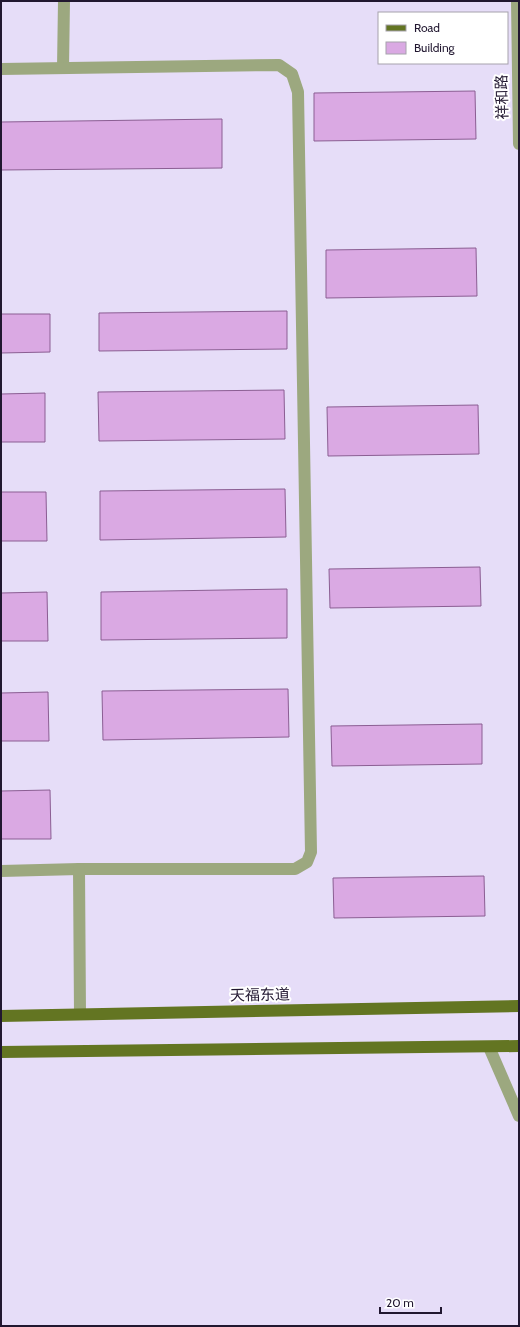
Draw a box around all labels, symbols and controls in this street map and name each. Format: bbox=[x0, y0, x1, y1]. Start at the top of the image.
legend bbox=[378, 12, 508, 64]
text: Road bbox=[414, 20, 440, 35]
text: Building bbox=[414, 40, 456, 55]
street label: 祥和路 bbox=[493, 74, 511, 120]
street label: 天福东道 bbox=[230, 985, 290, 1005]
scale bar bbox=[380, 1289, 441, 1315]
text: 20 m bbox=[386, 1295, 414, 1310]

